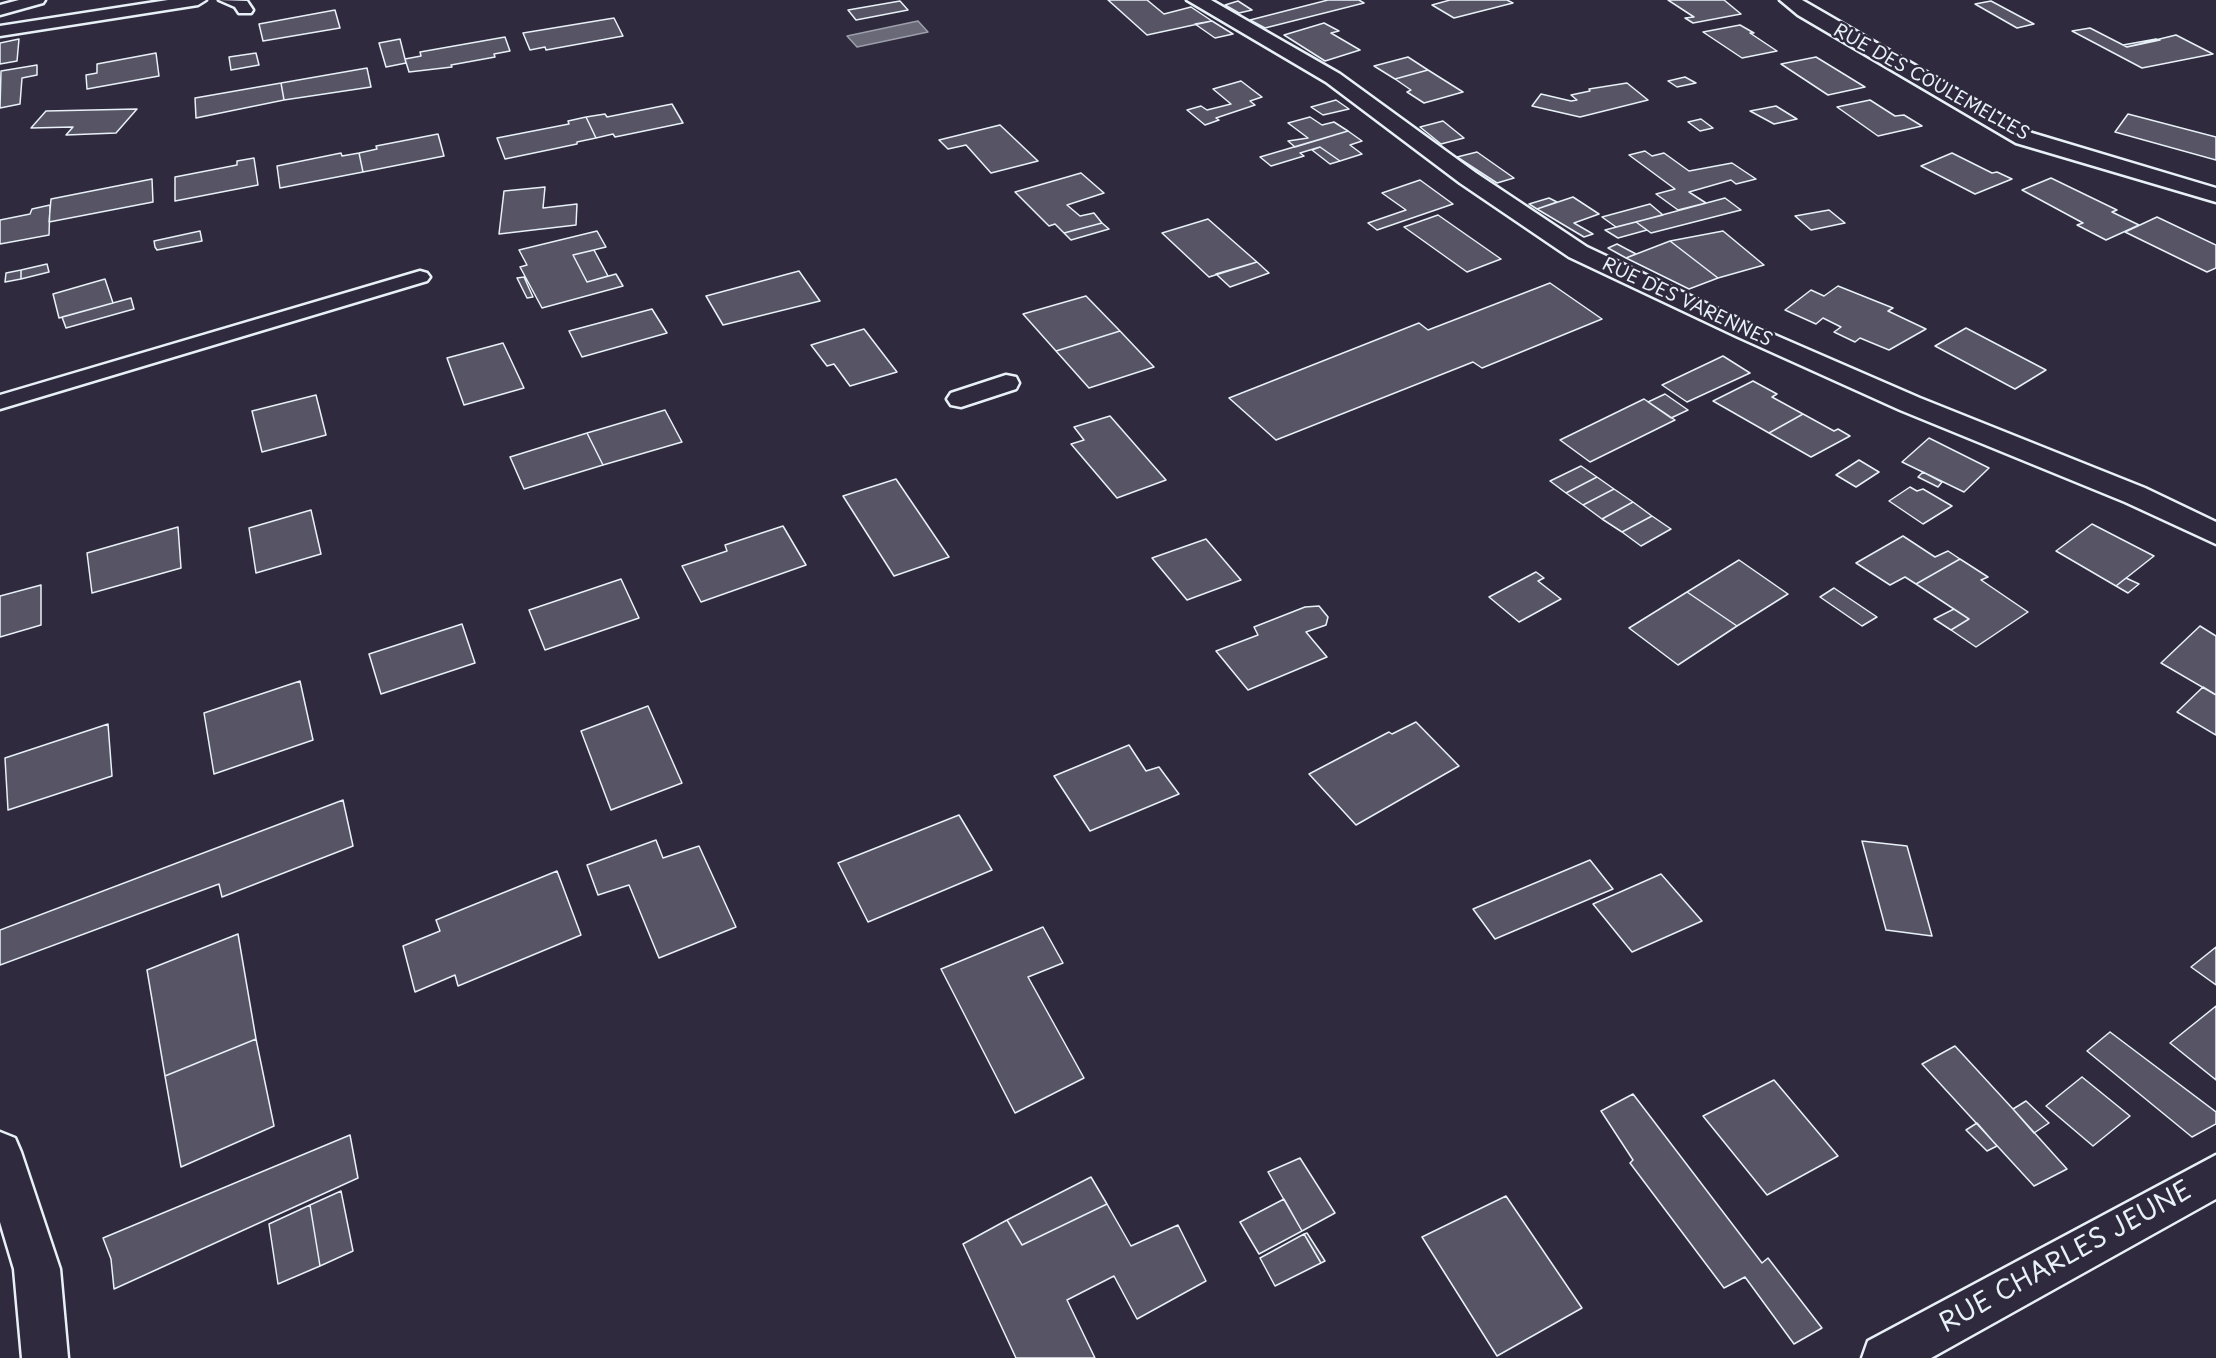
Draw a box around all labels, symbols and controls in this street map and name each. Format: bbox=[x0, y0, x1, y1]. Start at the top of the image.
street label: RUE DES COULEMELLES bbox=[1829, 20, 2033, 146]
street label: RUE DES VARENNES bbox=[1599, 254, 1775, 352]
street label: RUE CHARLES JEUNE bbox=[1935, 1176, 2197, 1340]

